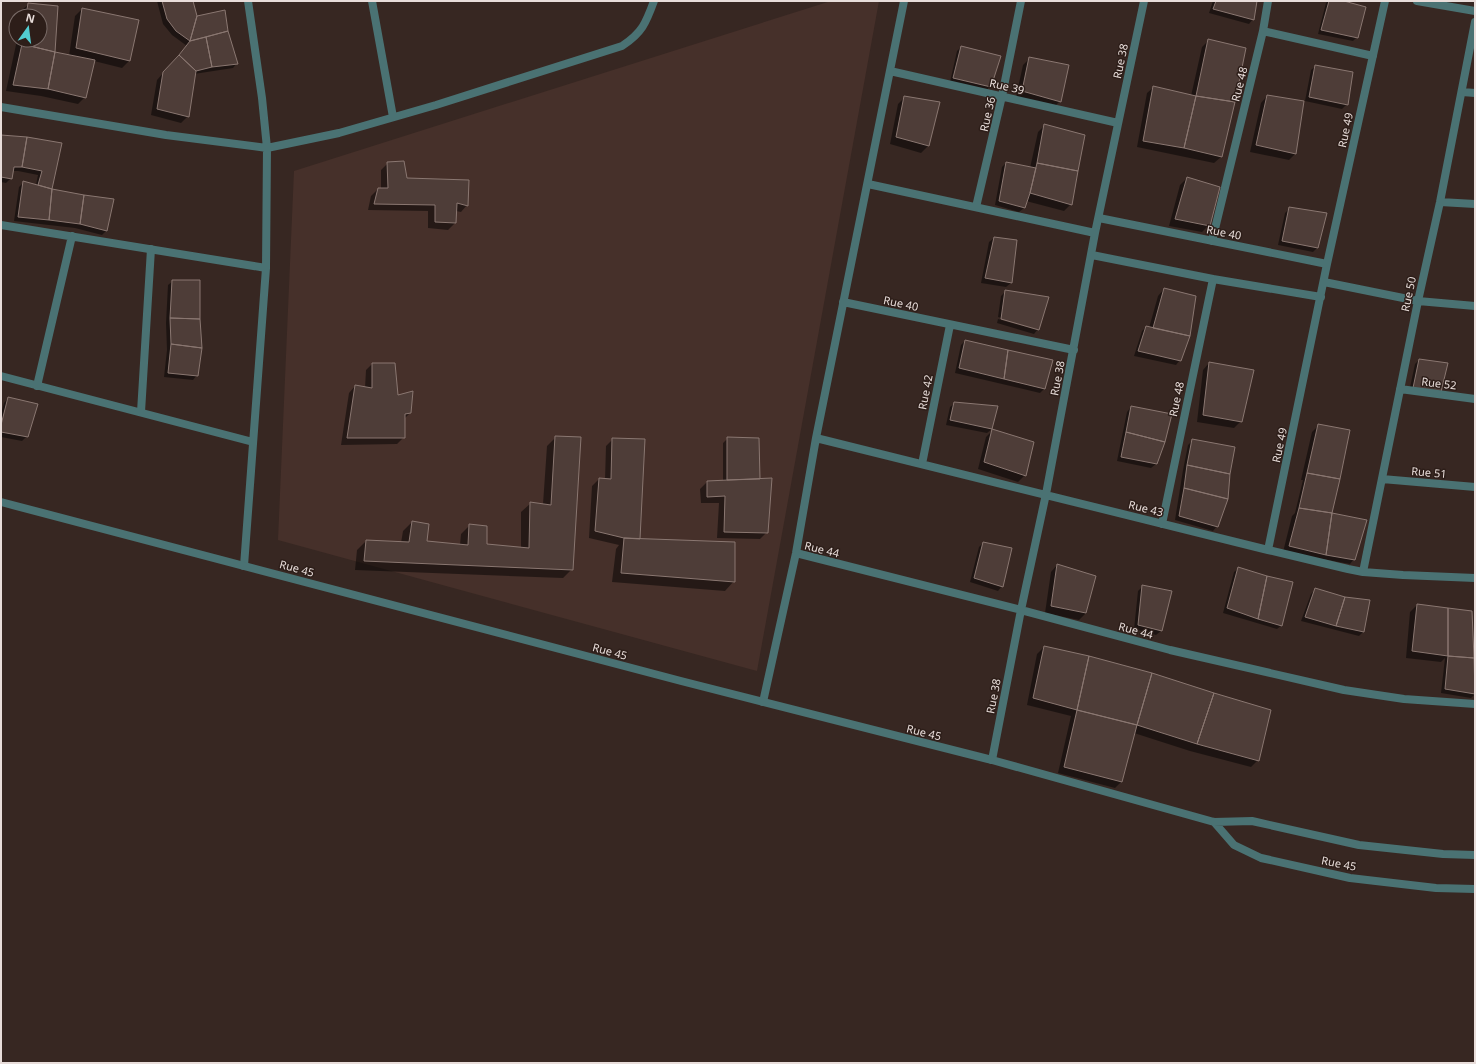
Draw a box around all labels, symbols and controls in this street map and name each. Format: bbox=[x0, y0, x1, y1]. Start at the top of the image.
north arrow bbox=[8, 8, 48, 48]
text: N bbox=[24, 9, 37, 26]
street label: Rue 38 bbox=[1109, 42, 1131, 80]
street label: Rue 48 bbox=[1227, 65, 1251, 103]
street label: Rue 39 bbox=[988, 75, 1026, 97]
street label: Rue 36 bbox=[976, 95, 998, 133]
street label: Rue 49 bbox=[1334, 111, 1356, 149]
street label: Rue 40 bbox=[1205, 221, 1243, 243]
street label: Rue 50 bbox=[1397, 275, 1419, 313]
street label: Rue 40 bbox=[882, 292, 920, 314]
street label: Rue 38 bbox=[1046, 359, 1068, 397]
street label: Rue 42 bbox=[914, 373, 936, 411]
street label: Rue 52 bbox=[1421, 373, 1457, 393]
street label: Rue 48 bbox=[1165, 380, 1187, 418]
street label: Rue 49 bbox=[1268, 426, 1290, 464]
street label: Rue 51 bbox=[1411, 463, 1447, 481]
street label: Rue 43 bbox=[1127, 496, 1165, 520]
street label: Rue 44 bbox=[803, 537, 842, 561]
street label: Rue 45 bbox=[278, 556, 316, 580]
street label: Rue 44 bbox=[1117, 618, 1156, 642]
street label: Rue 45 bbox=[591, 639, 629, 663]
street label: Rue 38 bbox=[982, 677, 1004, 715]
street label: Rue 45 bbox=[905, 720, 943, 744]
street label: Rue 45 bbox=[1320, 852, 1358, 874]

